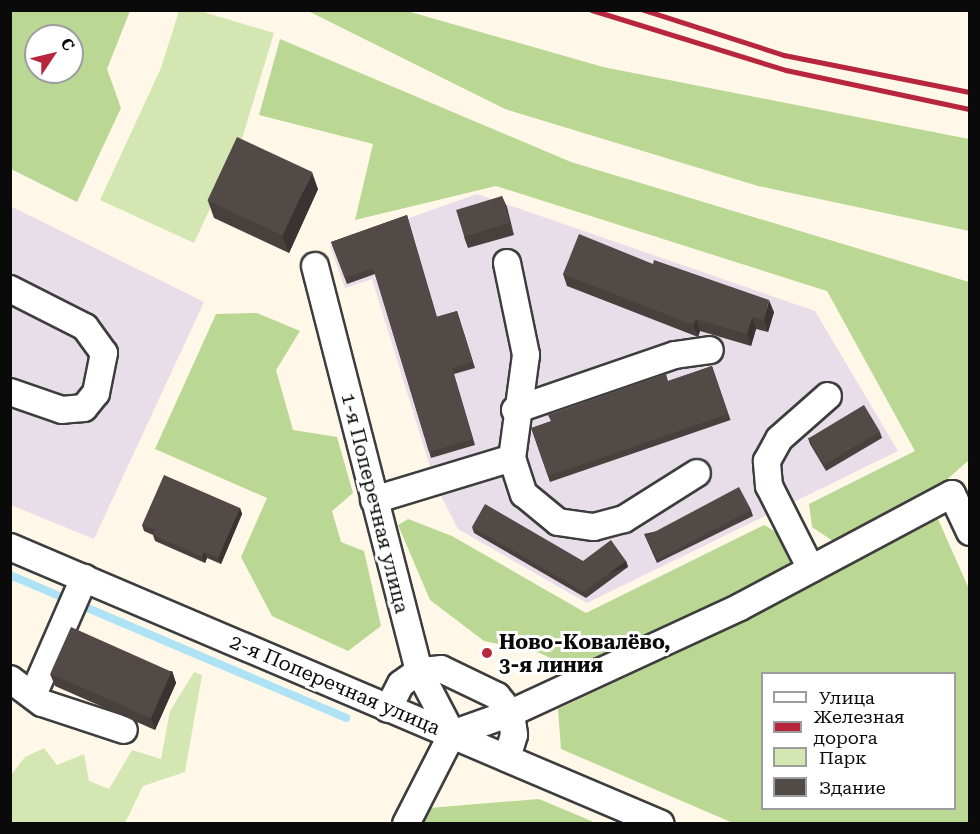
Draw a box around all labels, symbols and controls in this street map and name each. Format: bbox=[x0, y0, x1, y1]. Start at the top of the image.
north arrow bbox=[24, 24, 84, 84]
text: С bbox=[57, 34, 79, 55]
street label: 1-я Поперечная улица bbox=[336, 390, 414, 616]
street label: 2-я Поперечная улица bbox=[226, 630, 444, 740]
place label: Ново-Ковалёво, 3-я линия bbox=[499, 630, 670, 677]
marker: Ново-Ковалёво, 3-я линия bbox=[480, 646, 494, 660]
legend bbox=[761, 672, 956, 810]
text: Улица bbox=[819, 687, 875, 708]
text: Железная дорога bbox=[814, 706, 904, 748]
text: Парк bbox=[819, 747, 867, 768]
text: Здание bbox=[819, 777, 886, 798]

